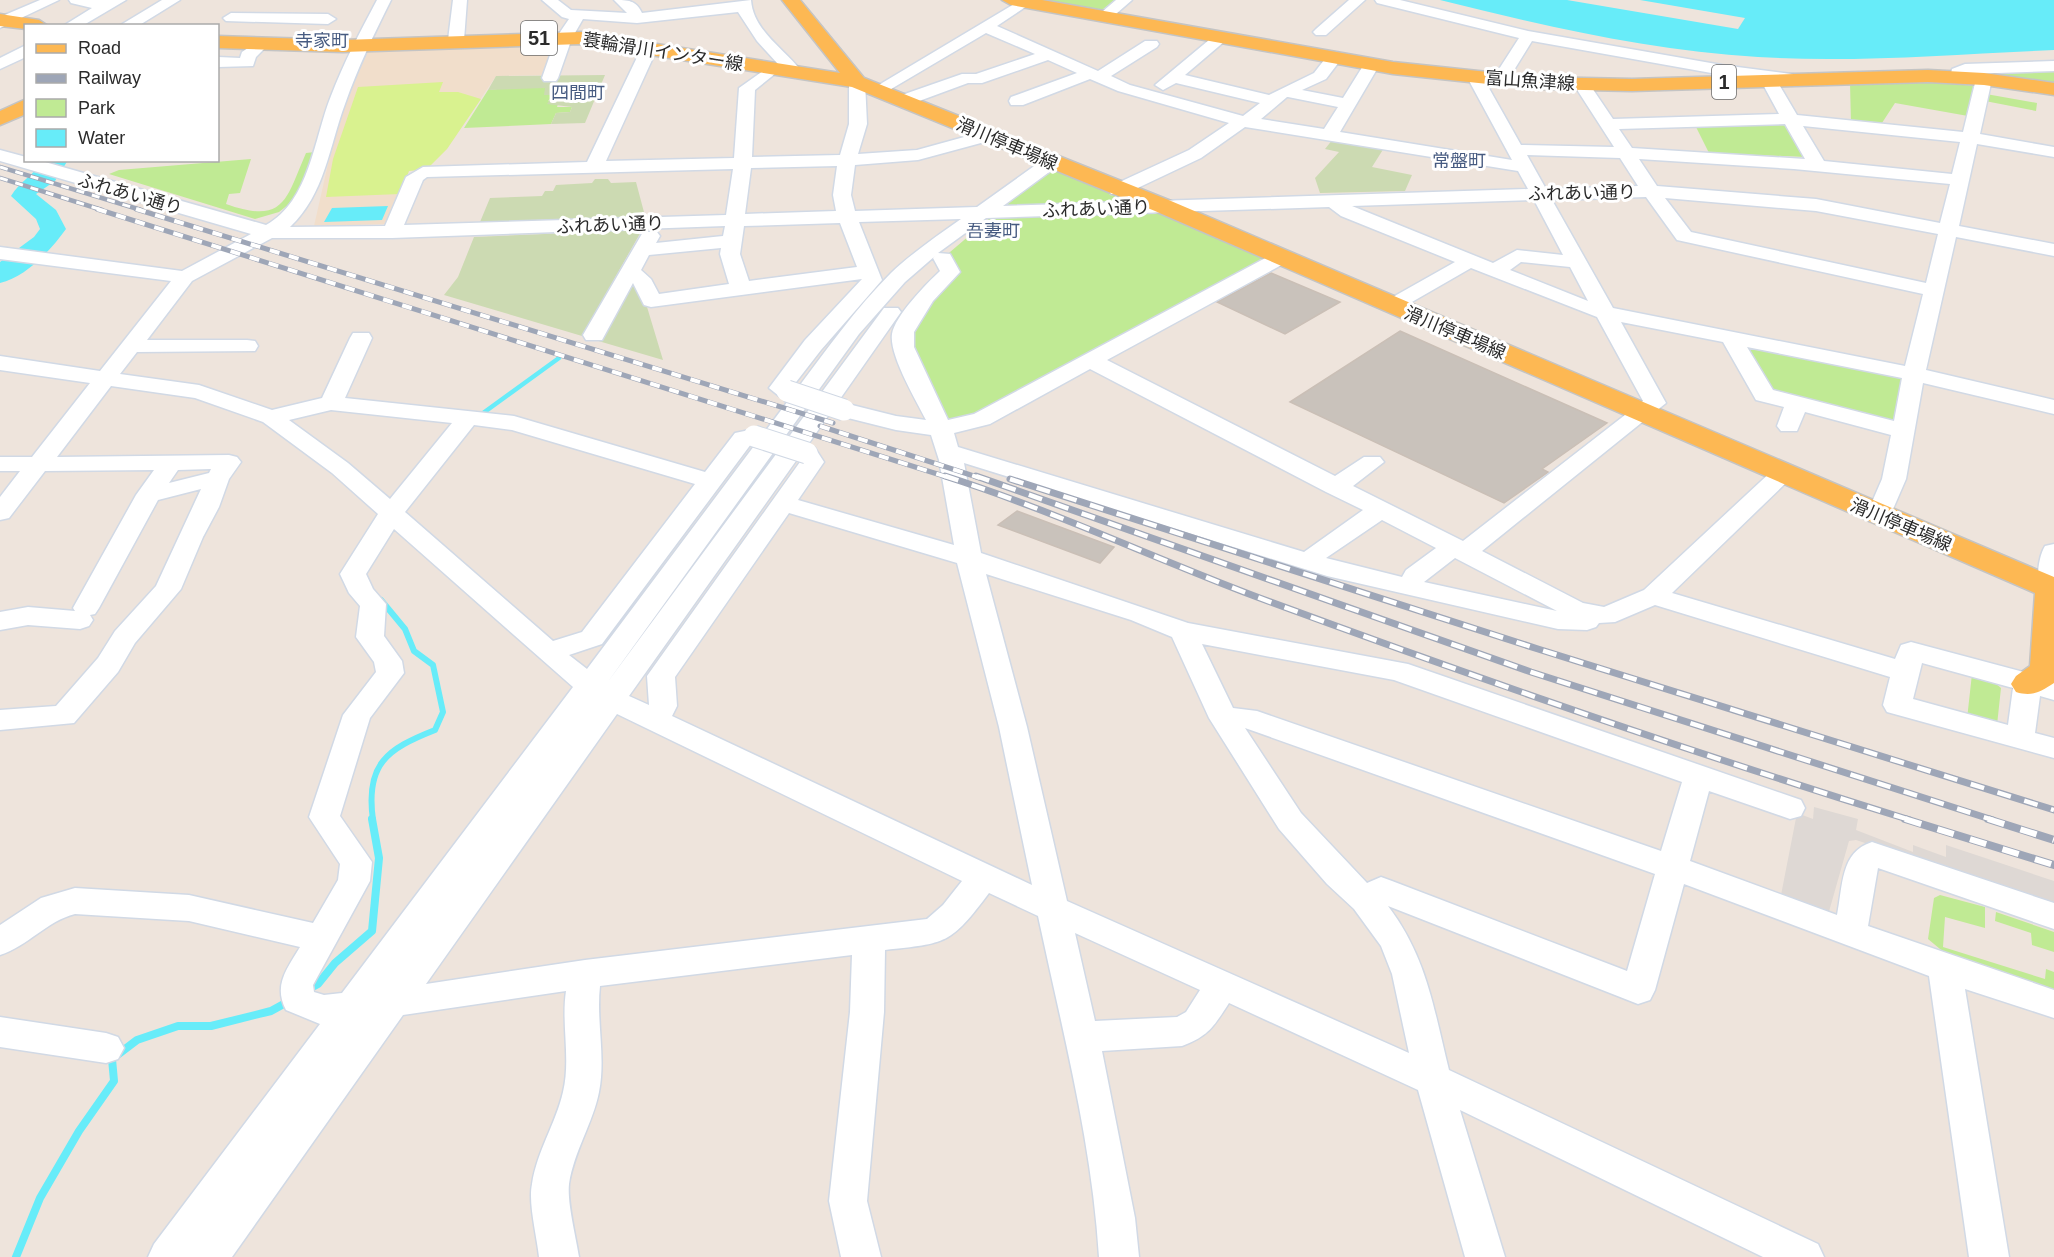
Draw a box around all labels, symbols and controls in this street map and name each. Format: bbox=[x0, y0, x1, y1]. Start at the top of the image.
road number: 51 bbox=[521, 21, 557, 55]
legend bbox=[24, 24, 219, 162]
street label: 蓑輪滑川インター線 bbox=[581, 29, 745, 75]
district label: 寺家町 bbox=[295, 31, 349, 51]
text: Road bbox=[78, 38, 121, 58]
road number: 1 bbox=[1712, 65, 1736, 99]
text: Railway bbox=[78, 68, 141, 88]
street label: 富山魚津線 bbox=[1484, 68, 1576, 94]
district label: 四間町 bbox=[551, 83, 605, 103]
text: Park bbox=[78, 98, 116, 118]
street label: 滑川停車場線 bbox=[953, 114, 1061, 174]
text: Water bbox=[78, 128, 125, 148]
district label: 常盤町 bbox=[1432, 151, 1486, 171]
street label: ふれあい通り bbox=[75, 170, 185, 218]
street label: ふれあい通り bbox=[1528, 182, 1636, 204]
street label: ふれあい通り bbox=[1042, 197, 1150, 221]
street label: ふれあい通り bbox=[556, 213, 664, 237]
district label: 吾妻町 bbox=[966, 221, 1020, 241]
street label: 滑川停車場線 bbox=[1401, 303, 1509, 363]
street label: 滑川停車場線 bbox=[1847, 495, 1955, 555]

